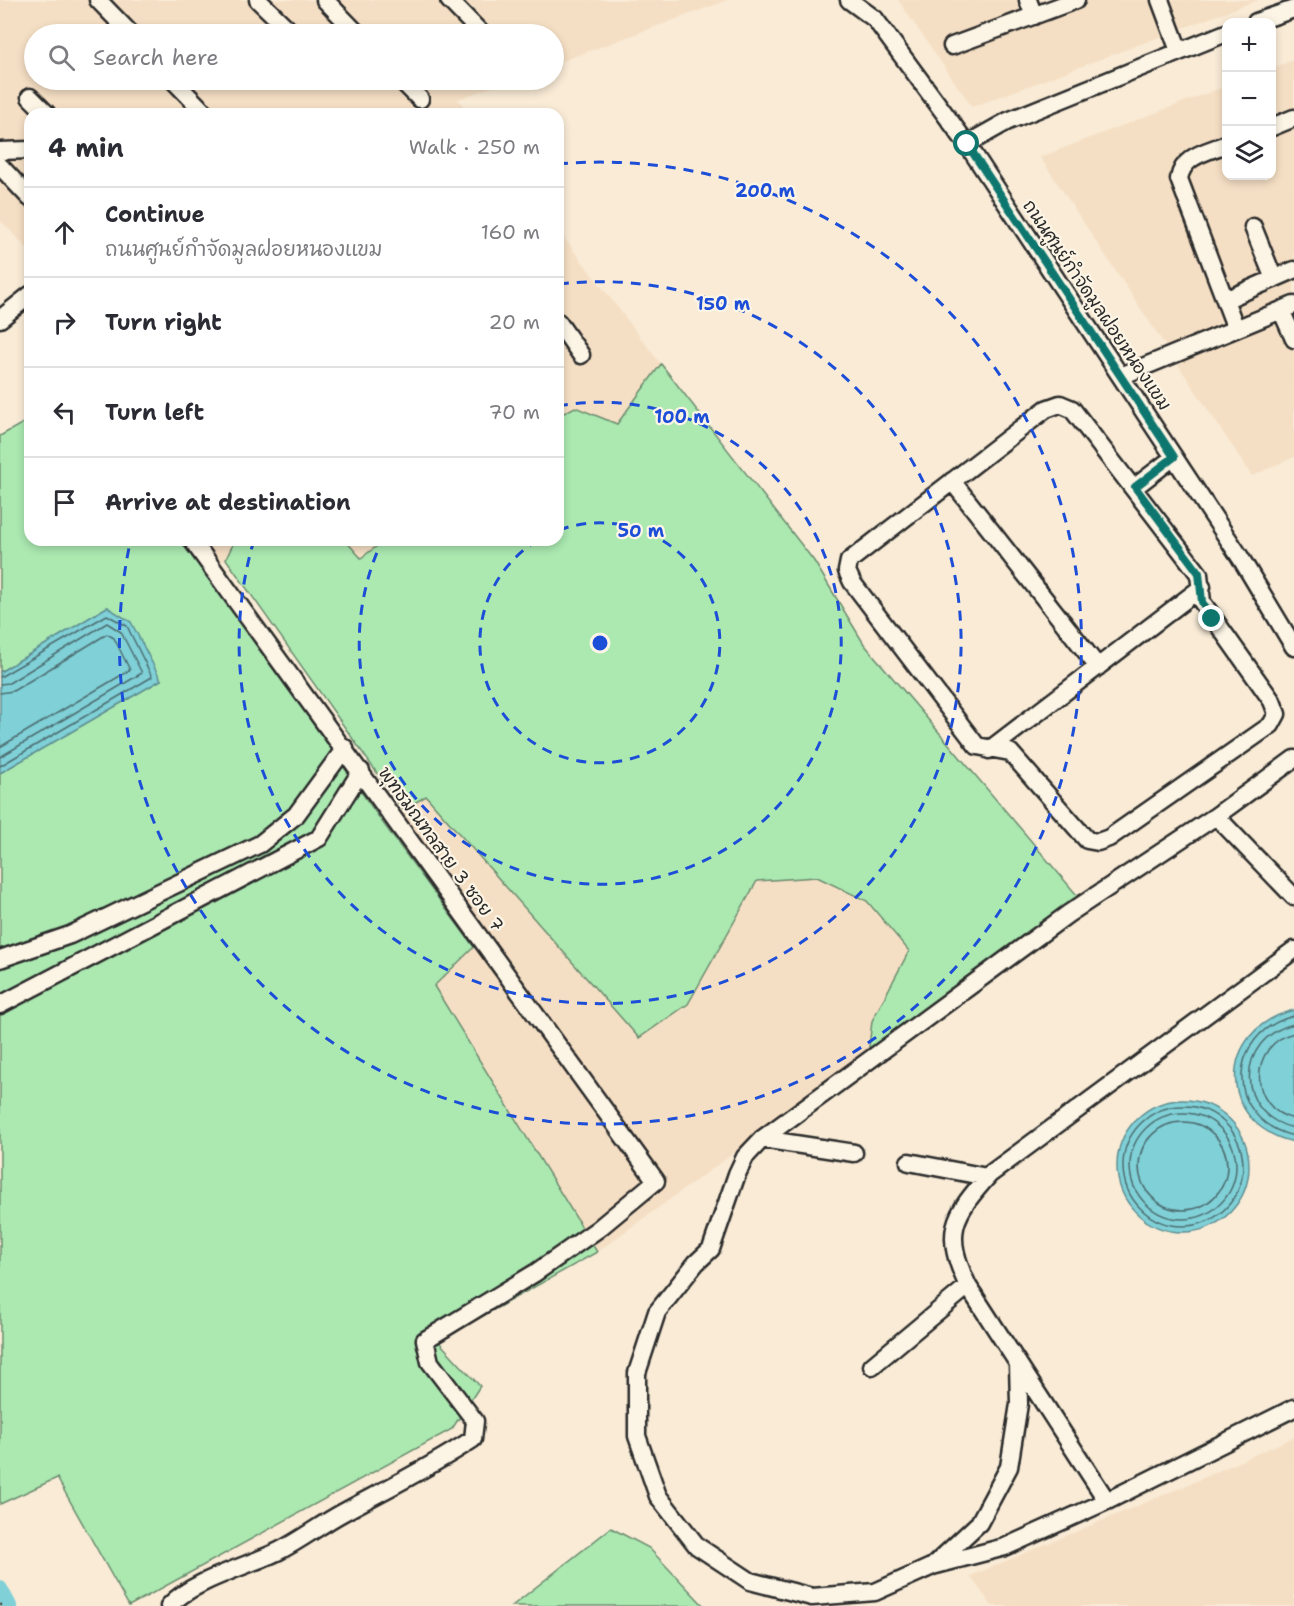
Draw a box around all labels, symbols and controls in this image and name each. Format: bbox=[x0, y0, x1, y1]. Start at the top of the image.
map controls bbox=[1222, 18, 1276, 180]
button: + bbox=[1222, 18, 1276, 72]
search box bbox=[24, 24, 564, 90]
icon: search bbox=[45, 41, 78, 74]
text: Search here bbox=[93, 43, 219, 72]
button: − bbox=[1222, 72, 1276, 126]
button: layers bbox=[1222, 126, 1276, 180]
text: 4 min bbox=[48, 130, 124, 165]
route start bbox=[953, 130, 979, 156]
text: Walk · 250 m bbox=[409, 134, 540, 160]
text: 200 m bbox=[735, 179, 796, 203]
street label: ถนนศูนย์กำจัดมูลฝอยหนองแขม bbox=[1016, 194, 1178, 416]
text: Continue bbox=[105, 200, 205, 229]
icon: ahead bbox=[48, 216, 81, 249]
text: 160 m bbox=[481, 219, 540, 245]
text: ถนนศูนย์กำจัดมูลฝอยหนองแขม bbox=[105, 236, 382, 262]
text: 150 m bbox=[696, 292, 751, 316]
icon: right bbox=[48, 306, 81, 339]
text: Turn right bbox=[105, 308, 222, 337]
text: 20 m bbox=[489, 309, 540, 335]
icon: left bbox=[48, 396, 81, 429]
text: Turn left bbox=[105, 398, 204, 427]
text: 70 m bbox=[488, 399, 540, 425]
text: 100 m bbox=[654, 405, 710, 429]
icon: arrive bbox=[48, 486, 81, 519]
text: Arrive at destination bbox=[105, 488, 351, 517]
text: 50 m bbox=[618, 519, 665, 543]
route end bbox=[1198, 605, 1224, 631]
centre of rings bbox=[590, 633, 610, 653]
street label: พุทธมณฑลสาย 3 ซอย 7 bbox=[371, 762, 509, 938]

